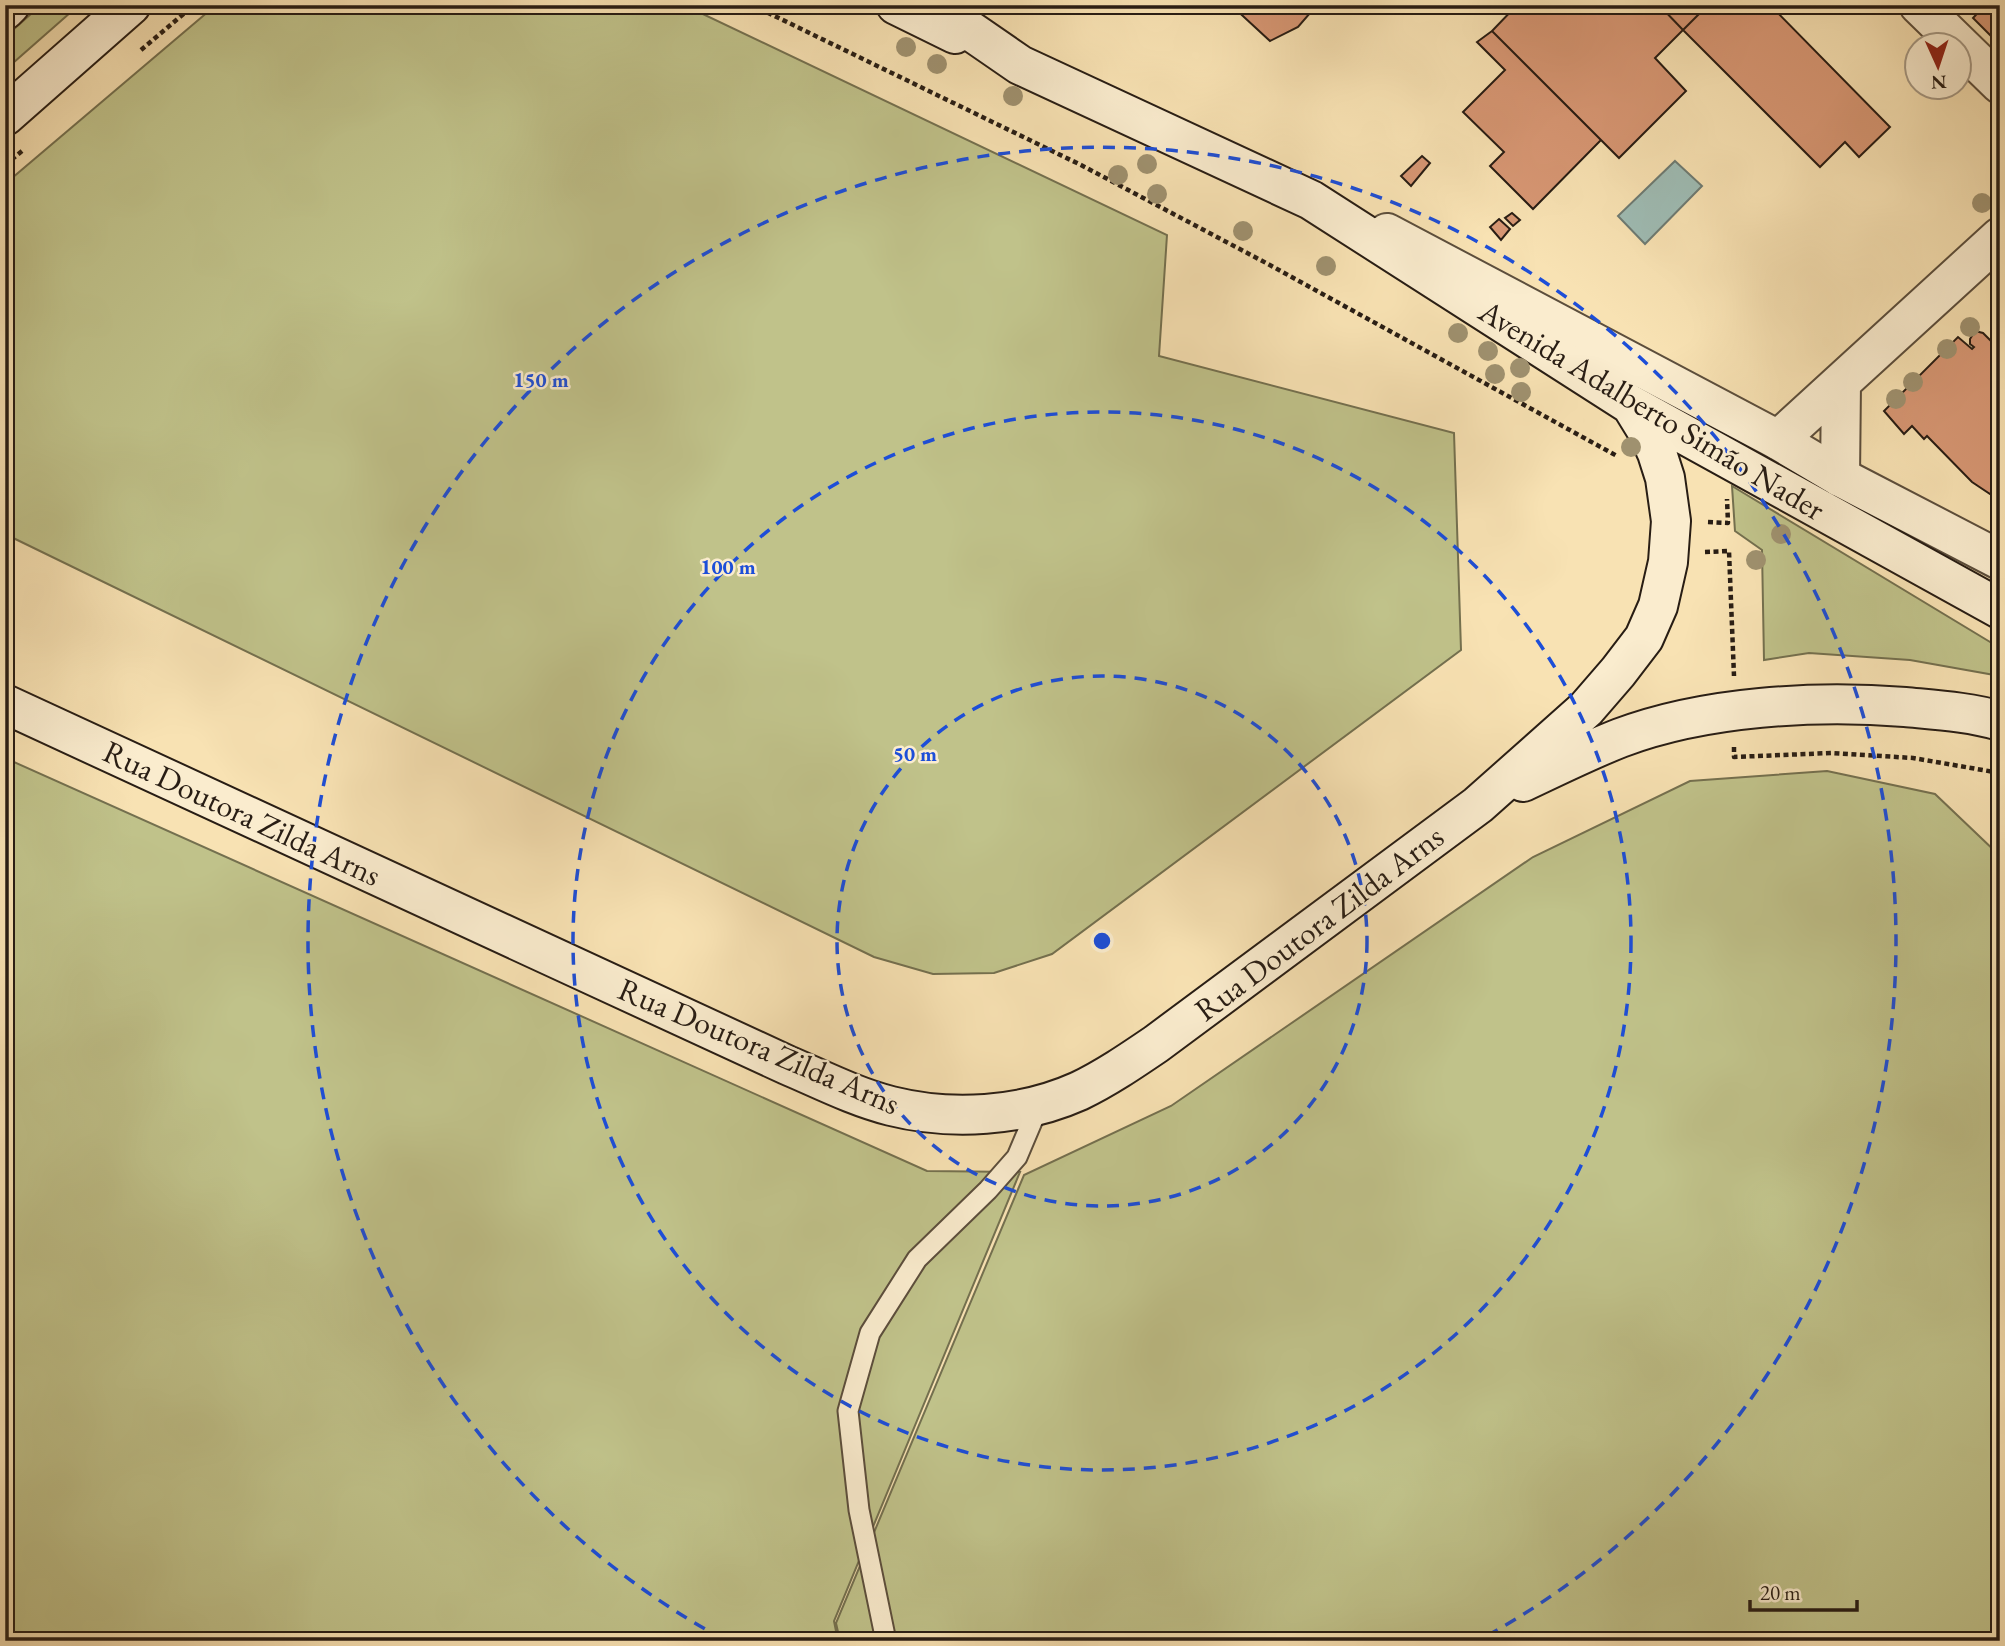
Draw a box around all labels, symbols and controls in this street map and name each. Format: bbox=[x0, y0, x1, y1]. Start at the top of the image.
north arrow bbox=[1904, 32, 1974, 102]
text: N bbox=[1930, 70, 1947, 95]
street label: Avenida Adalberto Simão Nader bbox=[1470, 289, 1833, 530]
text: 150 m bbox=[513, 366, 569, 393]
text: 100 m bbox=[700, 553, 756, 580]
street label: Rua Doutora Zilda Arns bbox=[96, 730, 388, 896]
text: 50 m bbox=[893, 740, 937, 767]
street label: Rua Doutora Zilda Arns bbox=[1186, 815, 1452, 1031]
centre of rings bbox=[1090, 929, 1114, 953]
street label: Rua Doutora Zilda Arns bbox=[612, 968, 906, 1124]
scale bar bbox=[1750, 1569, 1856, 1613]
text: 20 m bbox=[1760, 1579, 1801, 1606]

